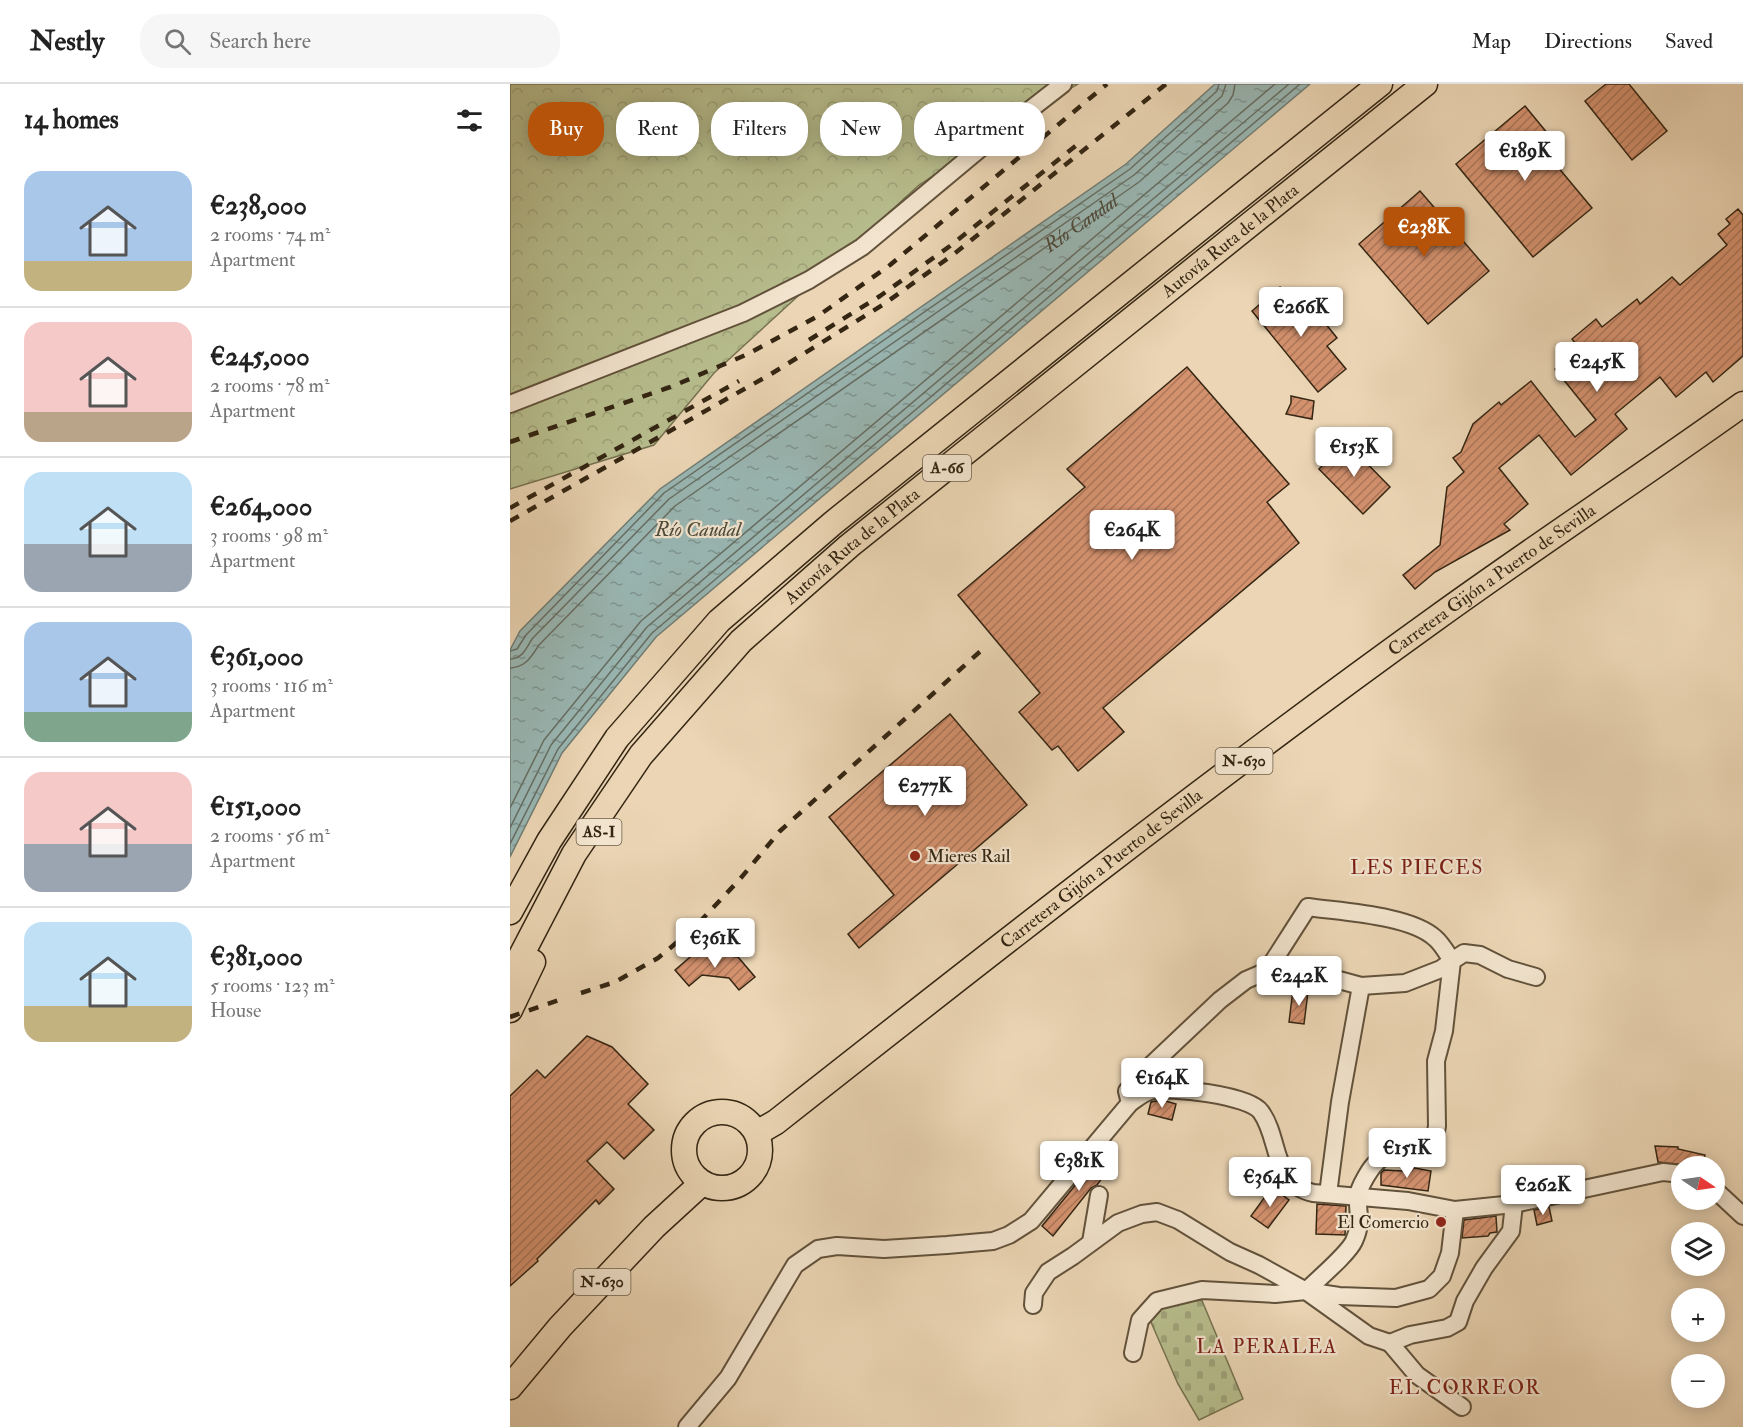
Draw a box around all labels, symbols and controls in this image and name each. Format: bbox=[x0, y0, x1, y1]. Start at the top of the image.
search box bbox=[140, 14, 560, 68]
text: Nestly bbox=[30, 24, 104, 59]
icon: search bbox=[161, 25, 194, 58]
text: Search here bbox=[209, 27, 311, 55]
text: Map bbox=[1471, 28, 1511, 55]
text: Directions bbox=[1544, 28, 1632, 55]
text: Saved bbox=[1665, 28, 1713, 55]
chip: Buy bbox=[528, 102, 604, 156]
chip: Rent bbox=[616, 102, 699, 156]
chip: Filters bbox=[711, 102, 808, 156]
chip: New bbox=[820, 102, 902, 156]
chip: Apartment bbox=[914, 102, 1045, 156]
text: 14 homes bbox=[24, 104, 119, 136]
icon: filters bbox=[453, 104, 486, 137]
pin: €189K bbox=[1483, 131, 1567, 182]
text: €189K bbox=[1499, 138, 1551, 163]
street label: Autovía Ruta de la Plata bbox=[1156, 178, 1304, 303]
water label: Río Caudal bbox=[1038, 187, 1125, 258]
text: €238,000 bbox=[210, 190, 307, 222]
icon: home bbox=[72, 195, 144, 267]
pin: €238K bbox=[1382, 207, 1466, 258]
text: €238K bbox=[1398, 214, 1450, 239]
text: 2 rooms · 74 m² bbox=[210, 222, 331, 247]
text: Apartment bbox=[210, 247, 295, 272]
pin: €266K bbox=[1259, 287, 1343, 338]
text: €266K bbox=[1273, 294, 1329, 319]
text: €245,000 bbox=[210, 341, 310, 373]
pin: €245K bbox=[1555, 342, 1639, 393]
icon: home bbox=[72, 346, 144, 418]
text: €245K bbox=[1569, 349, 1625, 374]
text: 2 rooms · 78 m² bbox=[210, 373, 330, 398]
text: Apartment bbox=[210, 398, 295, 423]
pin: €153K bbox=[1312, 427, 1396, 478]
text: €153K bbox=[1329, 434, 1379, 459]
road number: A-66 bbox=[923, 455, 971, 481]
street label: Autovía Ruta de la Plata bbox=[779, 482, 925, 610]
text: €264,000 bbox=[210, 491, 312, 523]
icon: home bbox=[72, 496, 144, 568]
street label: Carretera Gijón a Puerto de Sevilla bbox=[1383, 498, 1601, 661]
pin: €264K bbox=[1090, 510, 1174, 561]
water label: Río Caudal bbox=[654, 517, 743, 542]
text: €264K bbox=[1104, 517, 1160, 542]
text: 3 rooms · 98 m² bbox=[210, 523, 328, 548]
text: Apartment bbox=[210, 548, 295, 573]
text: €361,000 bbox=[210, 641, 304, 673]
icon: home bbox=[72, 646, 144, 718]
text: 3 rooms · 116 m² bbox=[210, 673, 333, 698]
text: Apartment bbox=[210, 698, 295, 723]
road number: N-630 bbox=[1216, 748, 1272, 774]
pin: €277K bbox=[883, 766, 967, 817]
text: €277K bbox=[898, 773, 952, 798]
street label: Carretera Gijón a Puerto de Sevilla bbox=[995, 783, 1207, 954]
text: €151,000 bbox=[210, 791, 301, 823]
icon: home bbox=[72, 796, 144, 868]
road number: AS-I bbox=[576, 819, 622, 845]
text: 2 rooms · 56 m² bbox=[210, 823, 330, 848]
place label: Mieres Rail bbox=[927, 845, 1011, 868]
text: Apartment bbox=[210, 848, 295, 873]
marker: Mieres Rail bbox=[908, 849, 922, 863]
district label: LES PIECES bbox=[1350, 855, 1484, 880]
pin: €361K bbox=[673, 918, 757, 969]
text: €361K bbox=[690, 925, 740, 950]
text: €381,000 bbox=[210, 941, 303, 973]
icon: home bbox=[72, 946, 144, 1018]
pin: €242K bbox=[1257, 956, 1341, 1007]
text: €242K bbox=[1271, 963, 1327, 988]
text: 5 rooms · 123 m² bbox=[210, 973, 335, 998]
text: House bbox=[210, 998, 261, 1023]
pin: €164K bbox=[1120, 1058, 1204, 1109]
text: €164K bbox=[1135, 1065, 1189, 1090]
pin: €151K bbox=[1365, 1128, 1449, 1179]
text: €151K bbox=[1383, 1135, 1431, 1160]
pin: €381K bbox=[1037, 1141, 1121, 1192]
text: €381K bbox=[1054, 1148, 1104, 1173]
north arrow bbox=[1671, 1156, 1725, 1210]
map controls bbox=[1671, 1156, 1725, 1408]
pin: €364K bbox=[1228, 1157, 1312, 1208]
text: €364K bbox=[1243, 1164, 1297, 1189]
pin: €262K bbox=[1501, 1165, 1585, 1216]
text: €262K bbox=[1515, 1172, 1571, 1197]
place label: El Comercio bbox=[1337, 1211, 1429, 1234]
marker: El Comercio bbox=[1434, 1215, 1448, 1229]
button: layers bbox=[1671, 1222, 1725, 1276]
road number: N-630 bbox=[574, 1269, 631, 1295]
button: + bbox=[1671, 1288, 1725, 1342]
district label: LA PERALEA bbox=[1196, 1334, 1338, 1359]
button: − bbox=[1671, 1354, 1725, 1408]
district label: EL CORREOR bbox=[1389, 1375, 1541, 1400]

